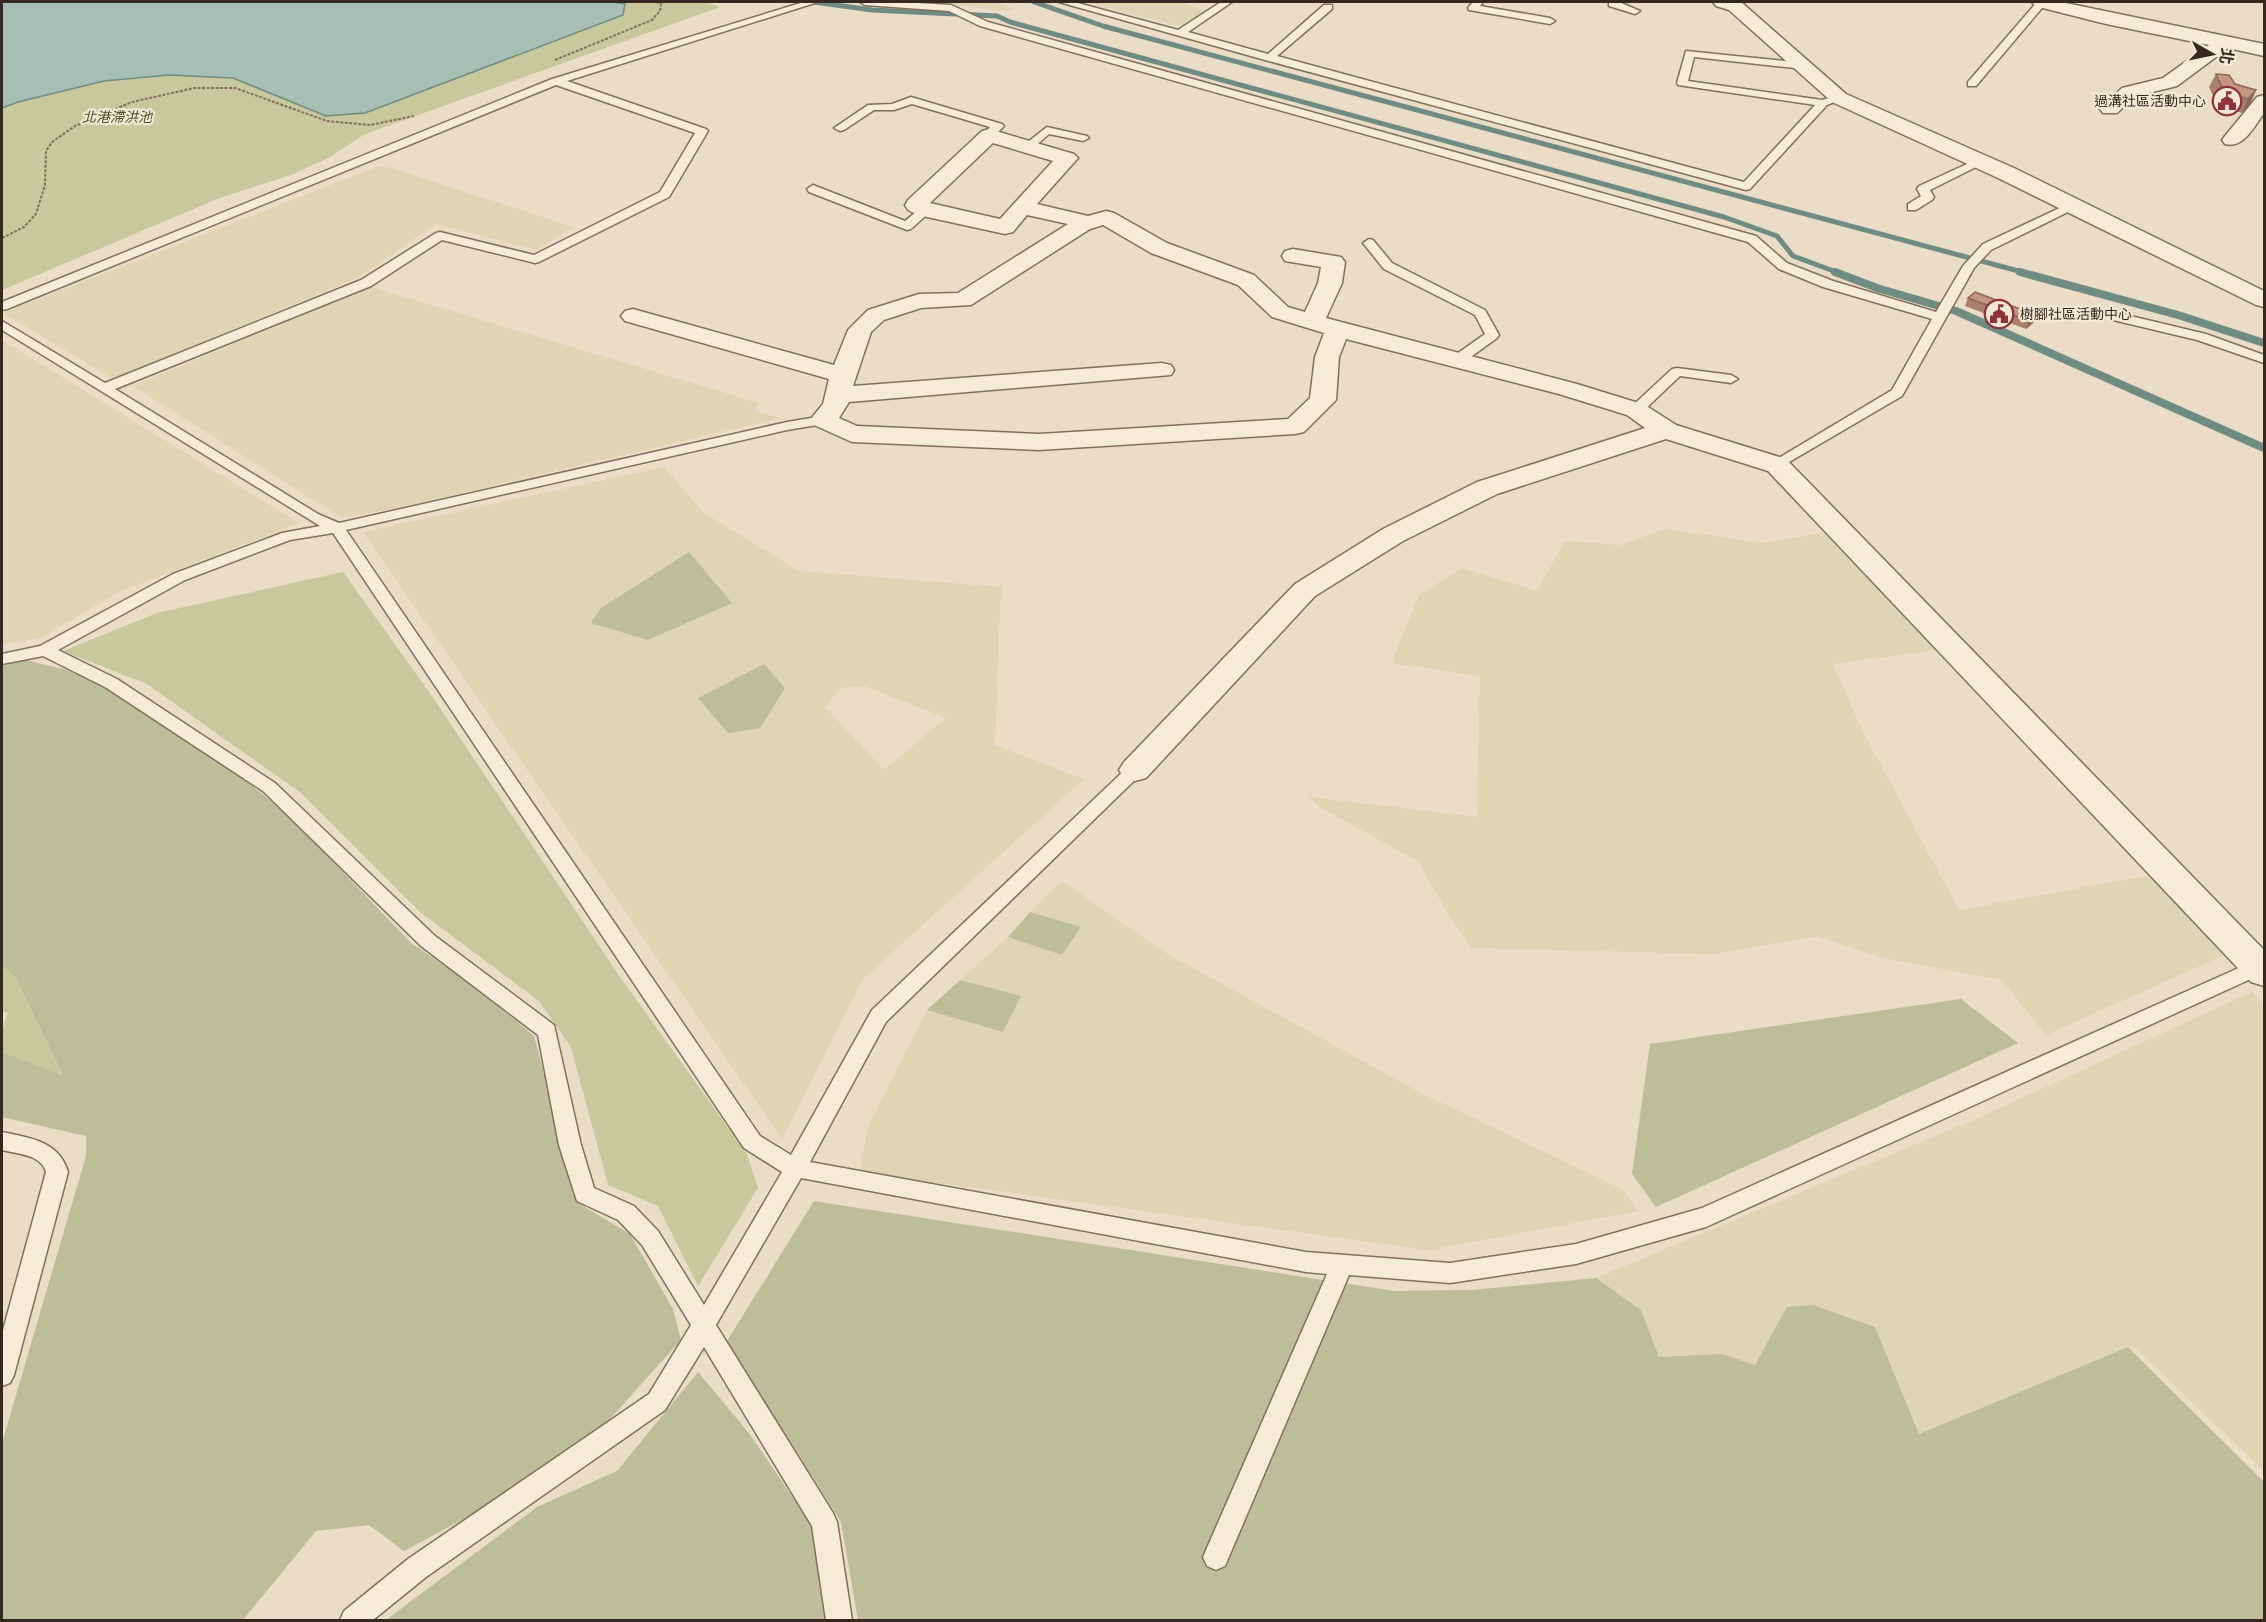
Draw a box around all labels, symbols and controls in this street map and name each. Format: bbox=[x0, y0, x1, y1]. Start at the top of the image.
north arrow bbox=[2182, 24, 2242, 84]
text: 北 bbox=[2216, 47, 2238, 66]
public building icon: 過溝社區活動中心 bbox=[2211, 85, 2243, 117]
place label: 過溝社區活動中心 bbox=[2094, 92, 2206, 110]
park label: 北港滯洪池 bbox=[82, 108, 154, 126]
public building icon: 樹腳社區活動中心 bbox=[1983, 298, 2015, 330]
place label: 樹腳社區活動中心 bbox=[2020, 305, 2132, 323]

